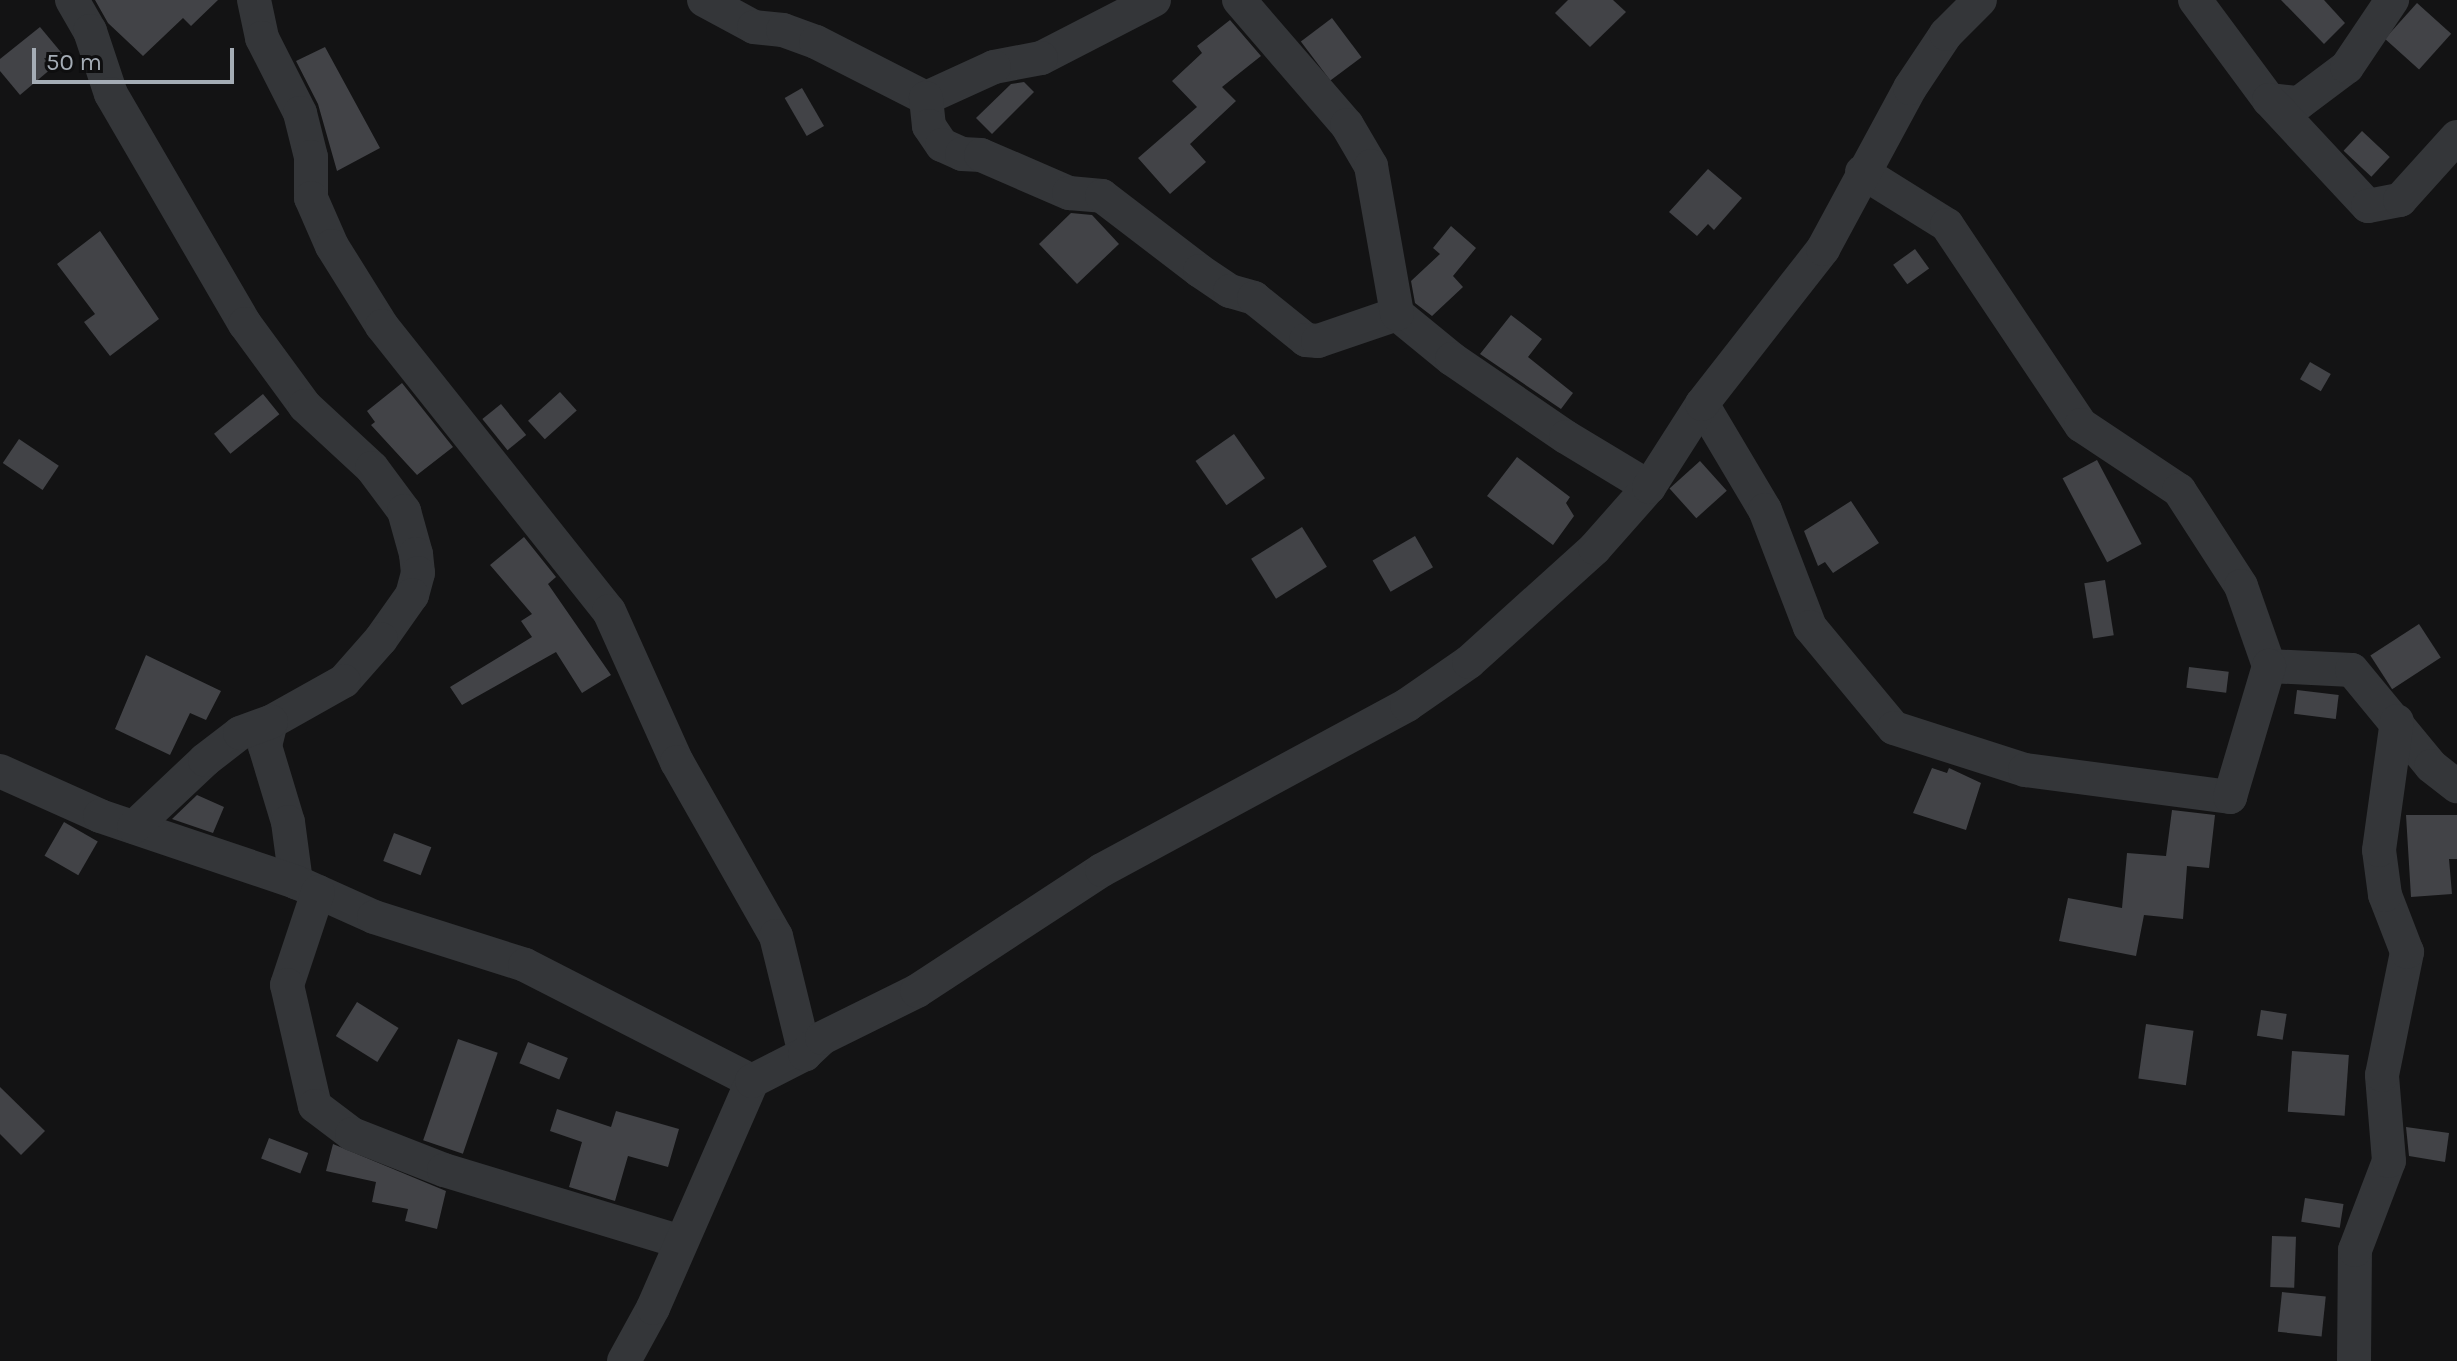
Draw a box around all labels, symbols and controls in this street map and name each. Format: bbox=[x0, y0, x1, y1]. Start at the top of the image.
scale bar bbox=[36, 32, 238, 82]
text: 50 m bbox=[46, 48, 102, 76]

